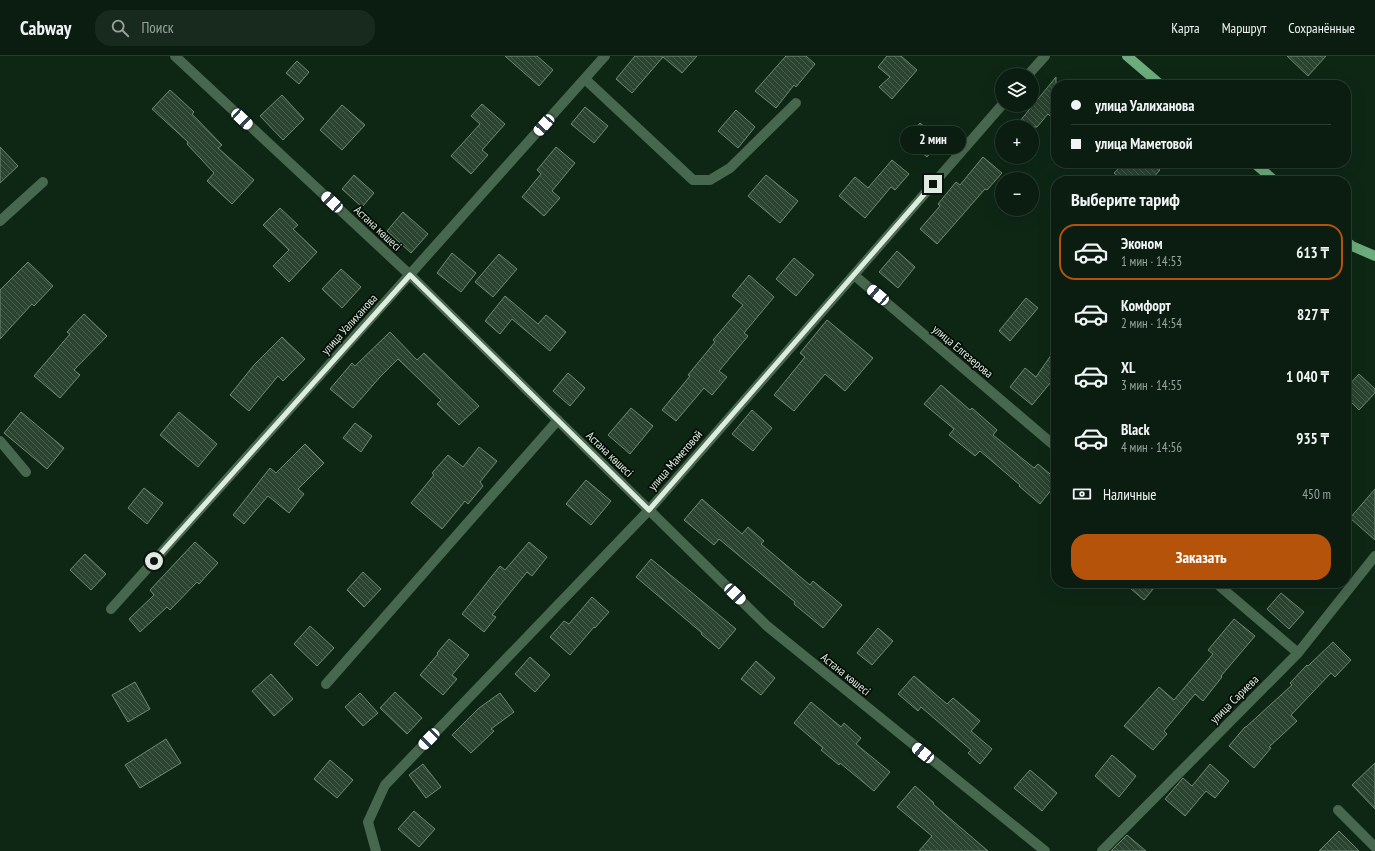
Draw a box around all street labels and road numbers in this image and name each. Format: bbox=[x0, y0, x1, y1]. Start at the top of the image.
street label: Астана көшесі bbox=[351, 202, 405, 254]
street label: улица Уалиханова bbox=[318, 290, 380, 357]
street label: улица Елгезерова bbox=[930, 321, 997, 381]
street label: улица Маметовой bbox=[645, 427, 705, 493]
street label: Астана көшесі bbox=[583, 428, 637, 480]
street label: Астана көшесі bbox=[818, 649, 874, 699]
street label: улица Сариева bbox=[1207, 671, 1262, 726]

